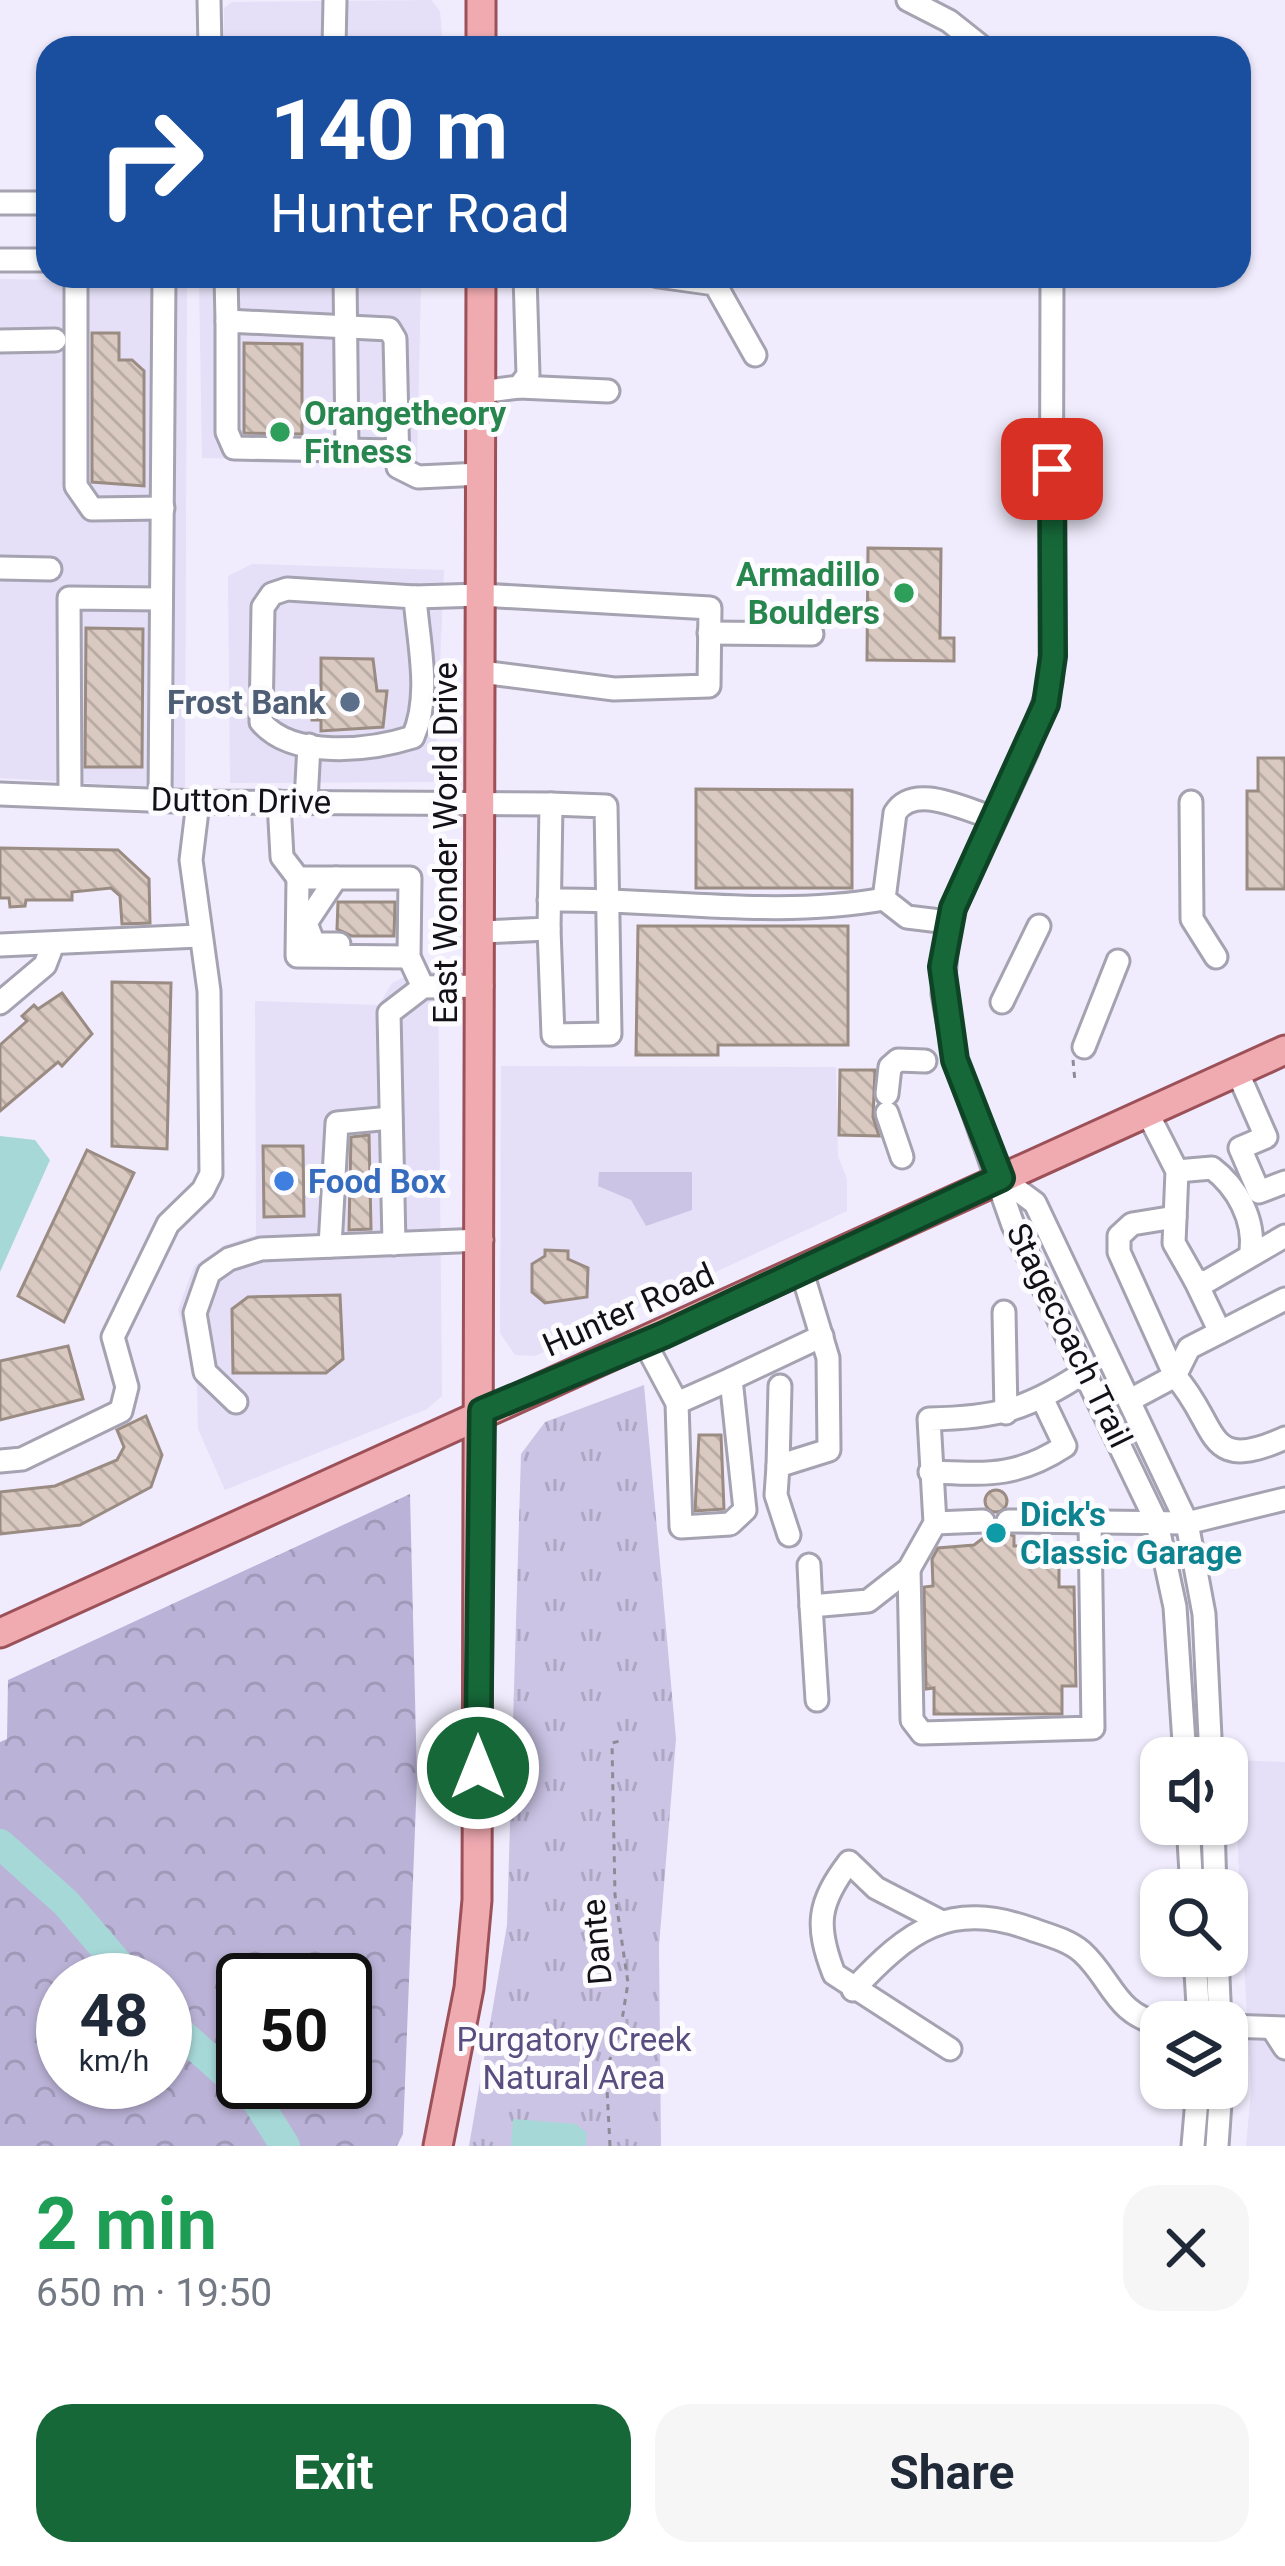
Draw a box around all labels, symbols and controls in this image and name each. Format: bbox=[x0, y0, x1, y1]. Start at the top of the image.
text: 140 m bbox=[270, 81, 508, 180]
icon: right bbox=[72, 84, 228, 240]
text: Hunter Road bbox=[270, 182, 570, 245]
place label: Orangetheory Fitness bbox=[304, 394, 507, 471]
pin bbox=[1001, 418, 1103, 520]
marker: Orangetheory Fitness bbox=[267, 419, 293, 445]
icon: arrive bbox=[1019, 436, 1085, 502]
place label: Armadillo Boulders bbox=[736, 555, 880, 632]
marker: Armadillo Boulders bbox=[891, 580, 917, 606]
street label: East Wonder World Drive bbox=[426, 662, 465, 1024]
place label: Frost Bank bbox=[167, 683, 326, 722]
marker: Frost Bank bbox=[337, 689, 363, 715]
street label: Dutton Drive bbox=[150, 779, 332, 822]
place label: Food Box bbox=[308, 1162, 446, 1201]
marker: Food Box bbox=[271, 1168, 297, 1194]
street label: Stagecoach Trail bbox=[998, 1217, 1141, 1454]
street label: Hunter Road bbox=[537, 1254, 720, 1365]
place label: Dick's Classic Garage bbox=[1020, 1495, 1242, 1572]
marker: Dick's Classic Garage bbox=[983, 1520, 1009, 1546]
position arrow bbox=[415, 1705, 541, 1831]
map controls bbox=[1140, 1737, 1248, 2109]
button: sound bbox=[1140, 1737, 1248, 1845]
button: search bbox=[1140, 1869, 1248, 1977]
street label: Dante bbox=[573, 1897, 620, 1987]
speed limit sign: 50 bbox=[216, 1953, 372, 2109]
text: 48 bbox=[80, 1980, 148, 2051]
button: layers bbox=[1140, 2001, 1248, 2109]
park label: Purgatory Creek Natural Area bbox=[456, 2020, 692, 2097]
text: km/h bbox=[79, 2043, 149, 2078]
text: 2 min bbox=[36, 2182, 217, 2267]
button: close bbox=[1123, 2185, 1249, 2311]
text: 650 m · 19:50 bbox=[36, 2270, 272, 2316]
button: Exit bbox=[36, 2404, 631, 2542]
button: Share bbox=[655, 2404, 1249, 2542]

